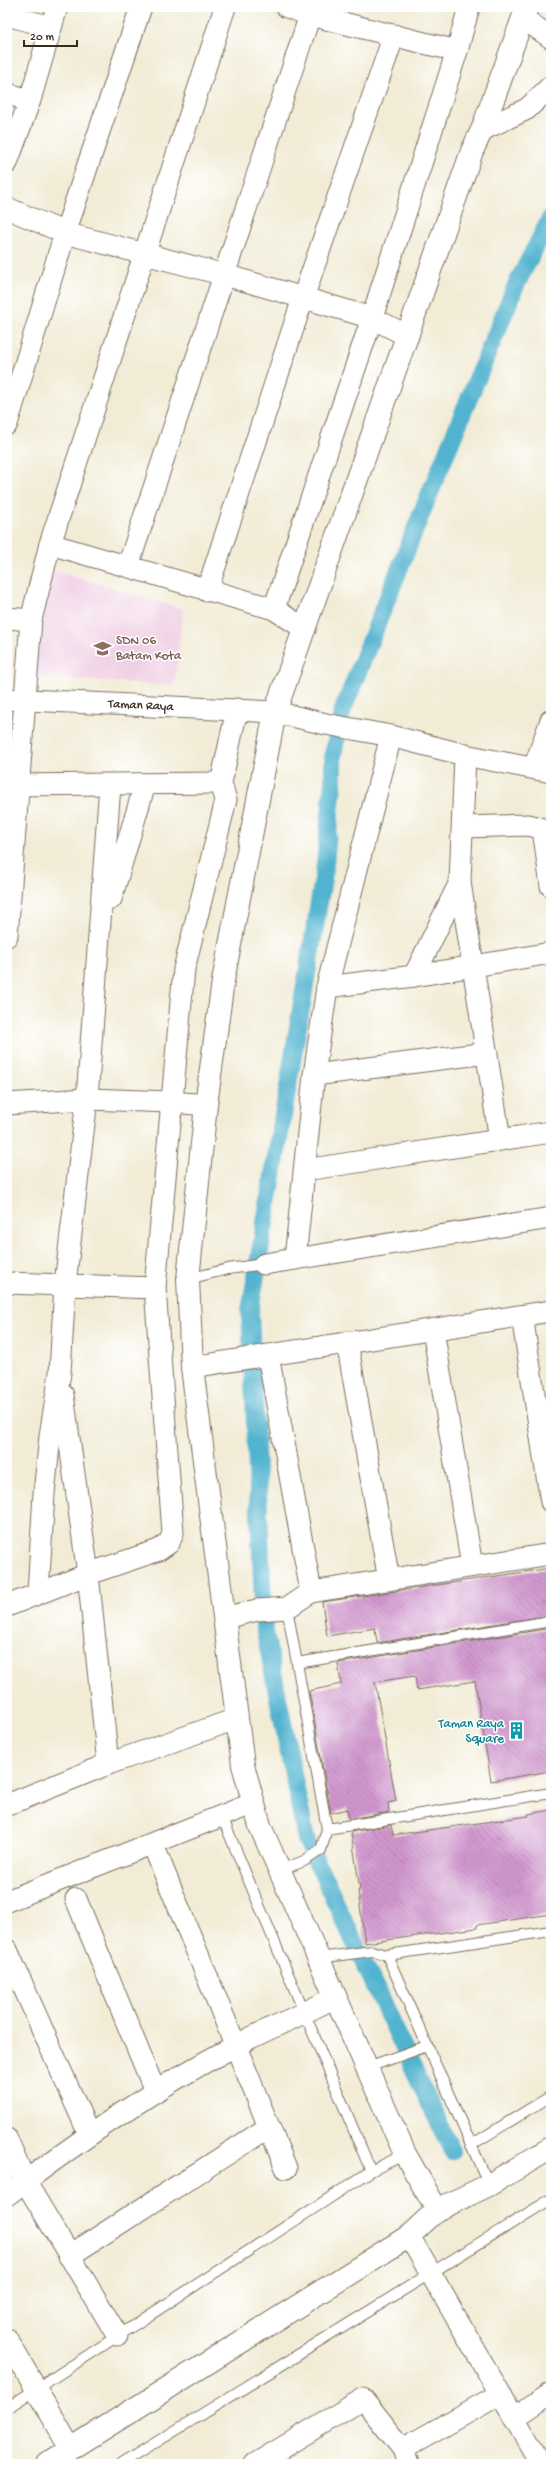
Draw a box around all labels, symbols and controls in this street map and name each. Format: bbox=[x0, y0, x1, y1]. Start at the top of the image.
scale bar bbox=[24, 22, 77, 48]
text: 20 m bbox=[30, 31, 55, 45]
place label: SDN 06 Batam Kota bbox=[115, 634, 182, 664]
school or university icon: SDN 06 Batam Kota bbox=[93, 638, 113, 658]
street label: Taman Raya bbox=[107, 696, 175, 715]
place label: Taman Raya Square bbox=[437, 1717, 505, 1747]
building icon: Taman Raya Square bbox=[507, 1721, 527, 1741]

